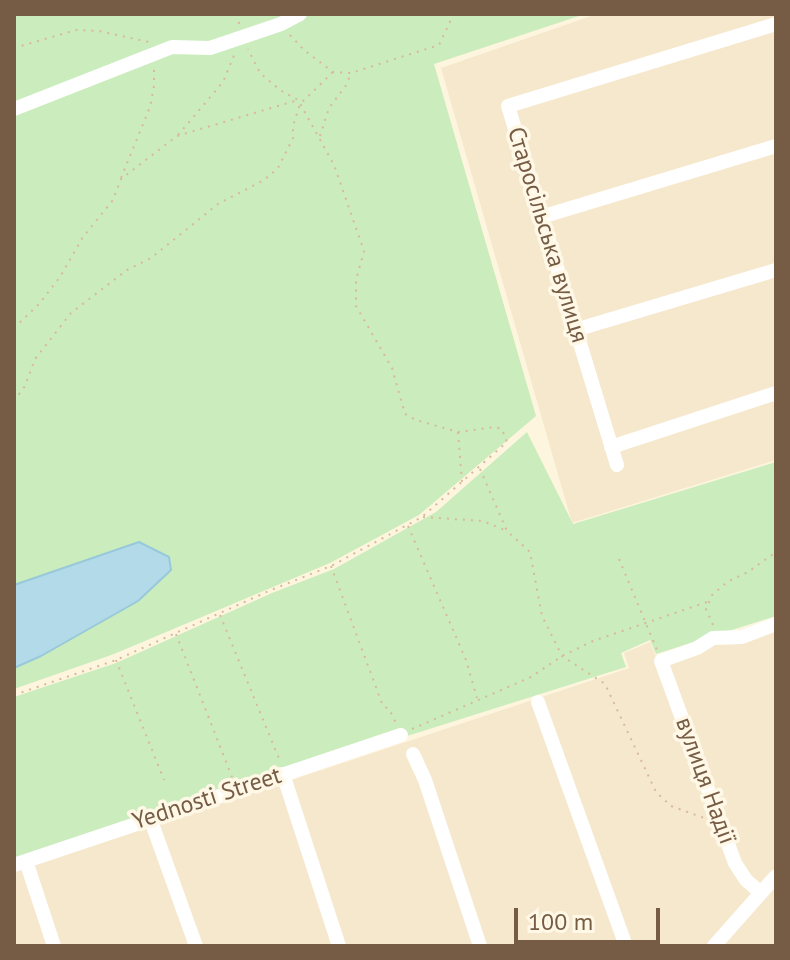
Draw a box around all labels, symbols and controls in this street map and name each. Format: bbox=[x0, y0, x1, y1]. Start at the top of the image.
street label: Старосільська вулиця bbox=[500, 124, 594, 346]
street label: вулиця Надії bbox=[669, 714, 741, 848]
street label: Yednosti Street bbox=[129, 761, 285, 837]
scale bar bbox=[518, 892, 664, 942]
text: 100 m bbox=[528, 906, 593, 937]

